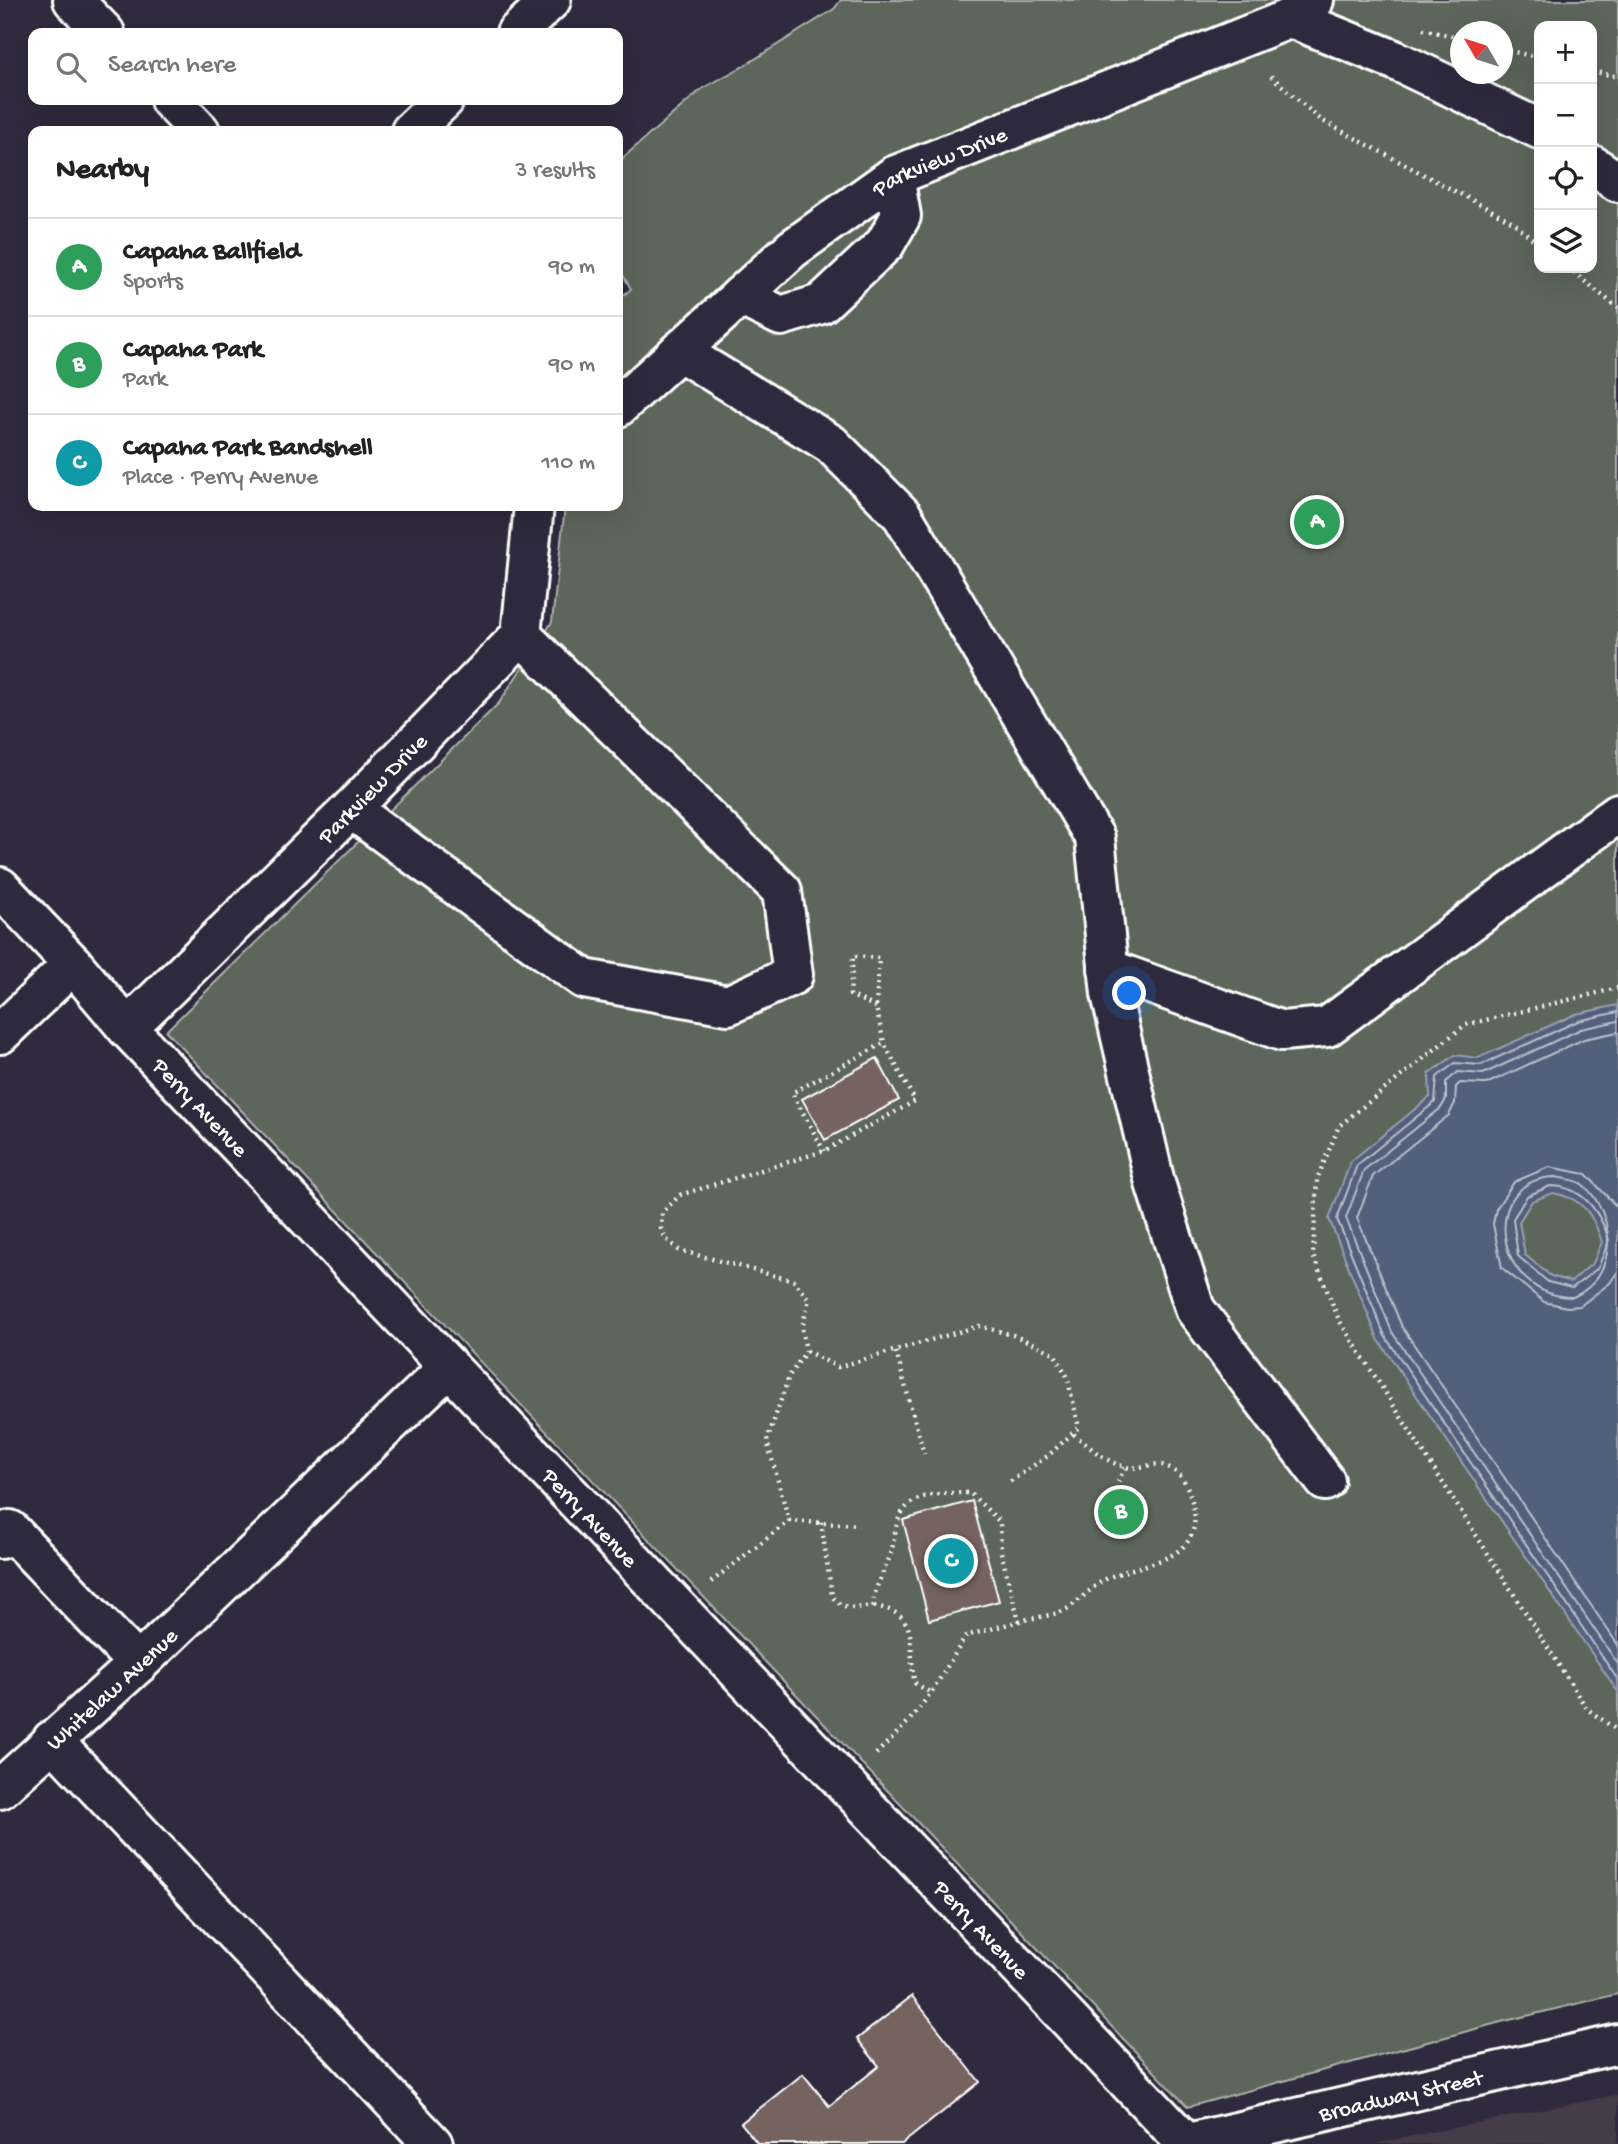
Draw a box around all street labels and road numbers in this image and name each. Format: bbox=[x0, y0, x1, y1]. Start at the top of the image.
street label: Parkview Drive bbox=[867, 122, 1013, 205]
street label: Parkview Drive bbox=[313, 728, 435, 852]
street label: Perry Avenue bbox=[145, 1053, 253, 1165]
street label: Perry Avenue bbox=[535, 1463, 643, 1575]
street label: Whitelaw Avenue bbox=[42, 1623, 185, 1757]
street label: Perry Avenue bbox=[926, 1875, 1034, 1987]
street label: Broadway Street bbox=[1316, 2065, 1487, 2130]

